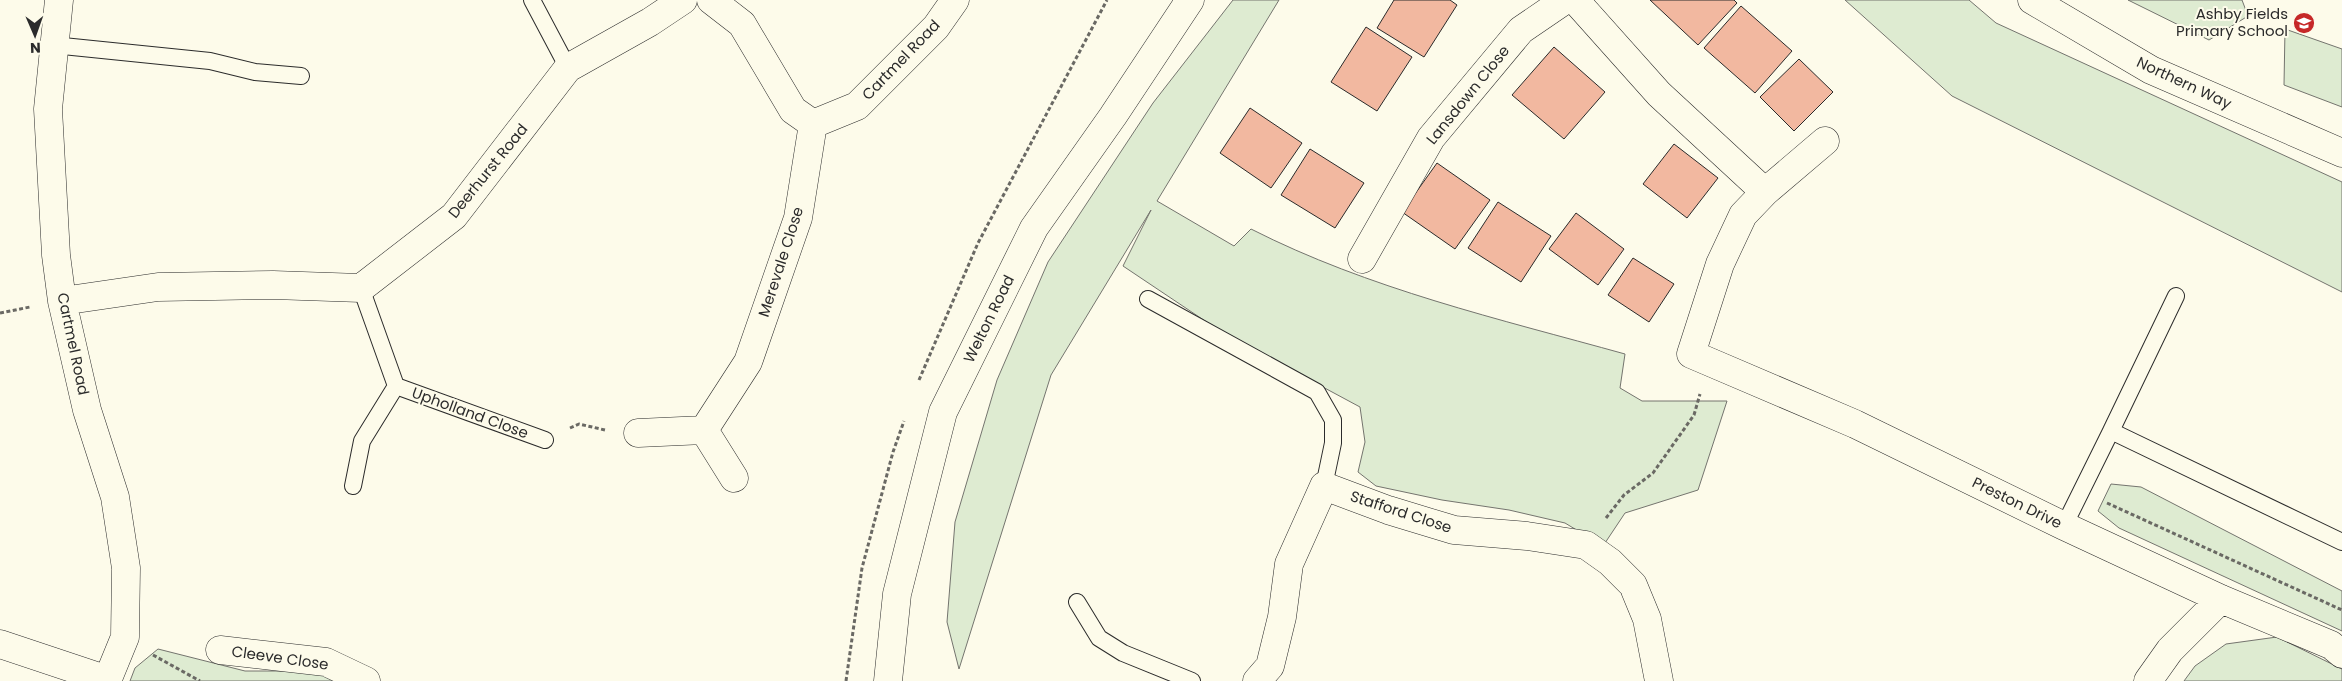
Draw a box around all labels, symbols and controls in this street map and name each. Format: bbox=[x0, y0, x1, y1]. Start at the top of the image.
place label: Ashby Fields Primary School bbox=[2176, 3, 2288, 41]
north arrow bbox=[10, 10, 60, 60]
school or university icon: Ashby Fields Primary School bbox=[2292, 11, 2316, 35]
street label: Cartmel Road bbox=[857, 15, 944, 104]
text: N bbox=[30, 38, 41, 58]
street label: Lansdown Close bbox=[1421, 41, 1514, 149]
street label: Northern Way bbox=[2133, 51, 2236, 114]
street label: Deerhurst Road bbox=[443, 119, 532, 222]
street label: Merevale Close bbox=[753, 204, 808, 320]
street label: Welton Road bbox=[958, 271, 1019, 366]
street label: Cartmel Road bbox=[52, 291, 95, 397]
street label: Upholland Close bbox=[409, 382, 531, 443]
street label: Preston Drive bbox=[1969, 472, 2066, 533]
street label: Stafford Close bbox=[1348, 485, 1455, 538]
street label: Cleeve Close bbox=[230, 640, 330, 675]

